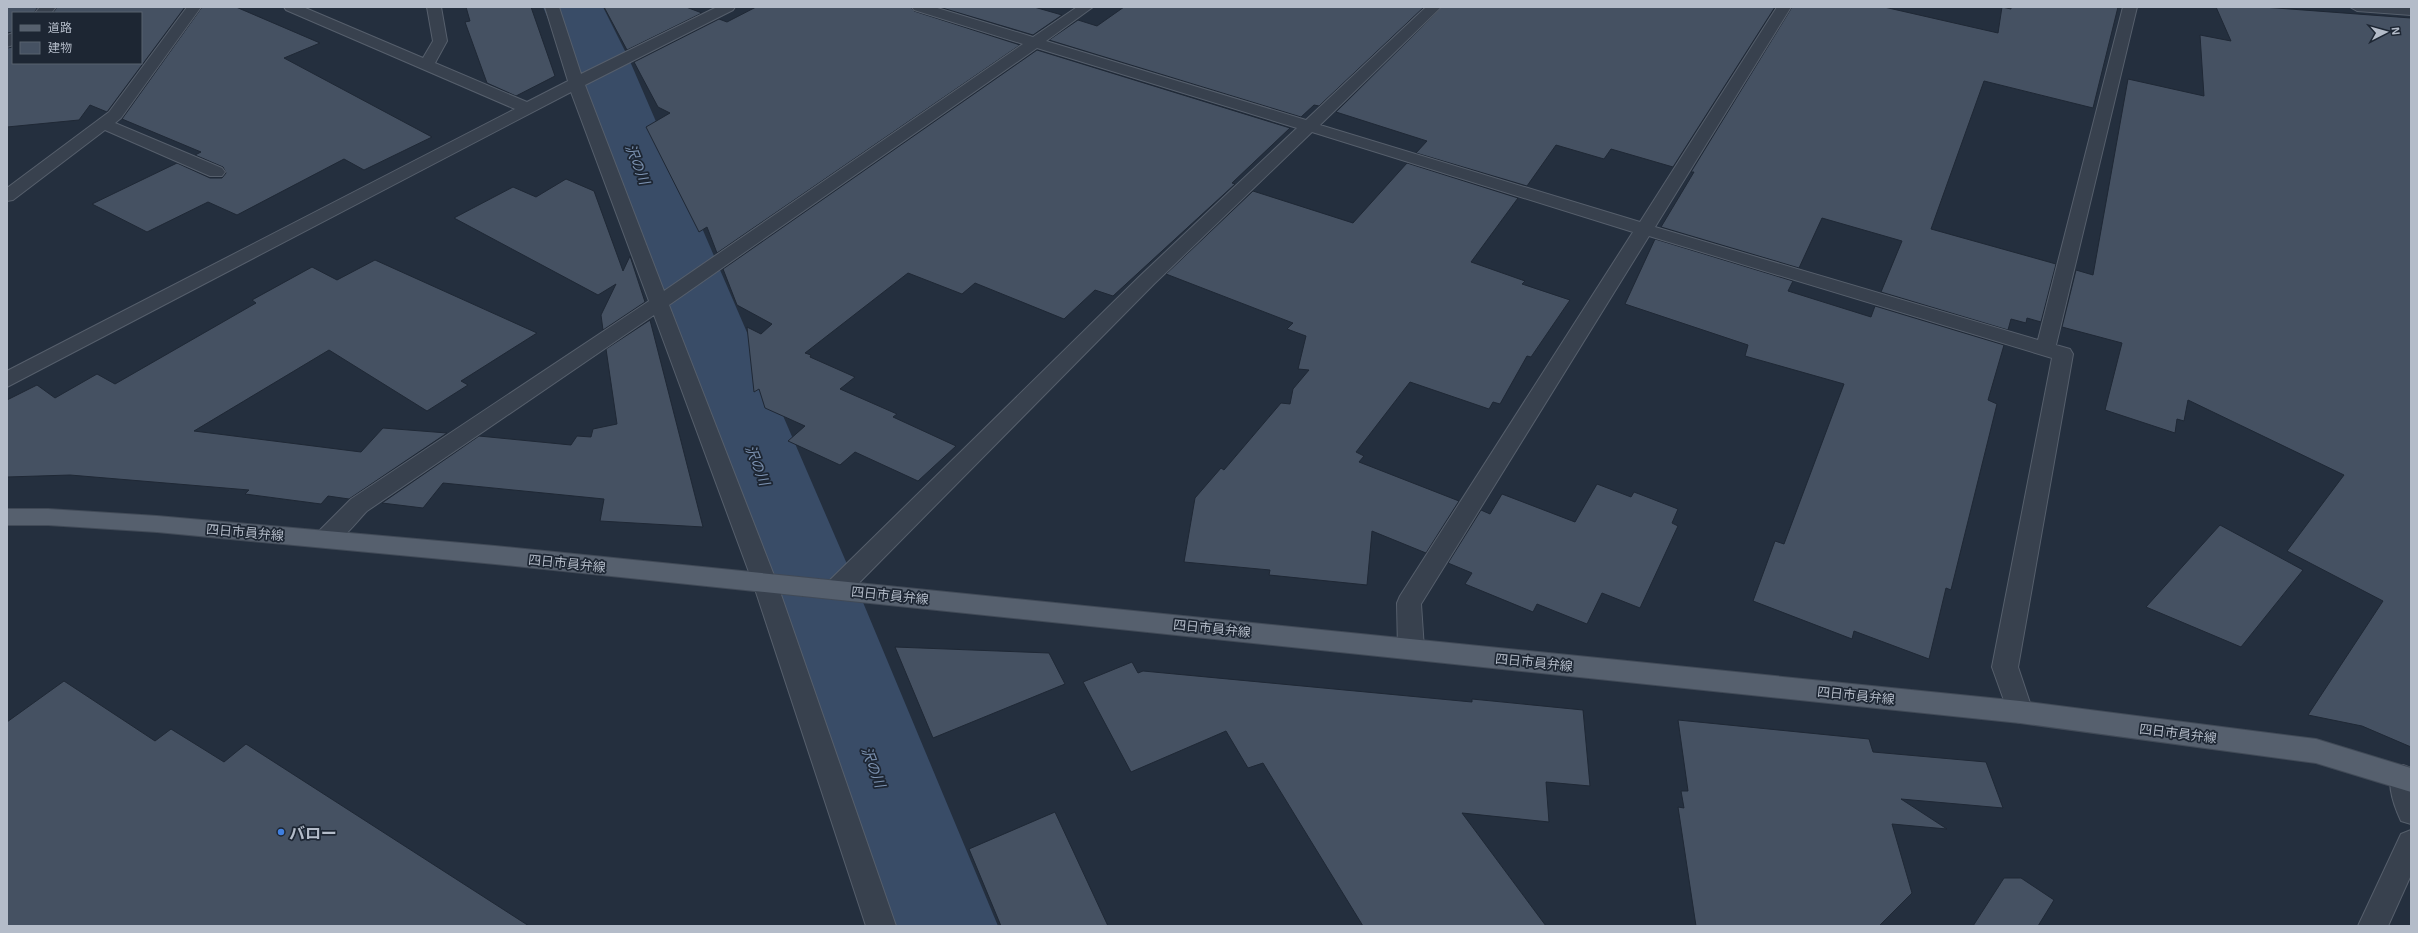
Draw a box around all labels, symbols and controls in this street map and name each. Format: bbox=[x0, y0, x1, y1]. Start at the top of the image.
legend bbox=[12, 12, 142, 64]
north arrow bbox=[2366, 12, 2406, 52]
text: 道路 bbox=[48, 20, 72, 34]
text: N bbox=[2390, 26, 2403, 36]
text: 建物 bbox=[48, 40, 72, 54]
water label: 沢の川 bbox=[622, 141, 654, 189]
water label: 沢の川 bbox=[742, 442, 774, 490]
street label: 四日市員弁線 bbox=[205, 521, 285, 543]
street label: 四日市員弁線 bbox=[527, 551, 607, 575]
street label: 四日市員弁線 bbox=[850, 583, 930, 607]
street label: 四日市員弁線 bbox=[1172, 616, 1252, 640]
street label: 四日市員弁線 bbox=[1494, 650, 1574, 674]
street label: 四日市員弁線 bbox=[1816, 683, 1896, 707]
street label: 四日市員弁線 bbox=[2138, 720, 2218, 746]
water label: 沢の川 bbox=[859, 744, 890, 792]
place label: バロー bbox=[289, 823, 337, 842]
marker: バロー bbox=[276, 827, 286, 837]

